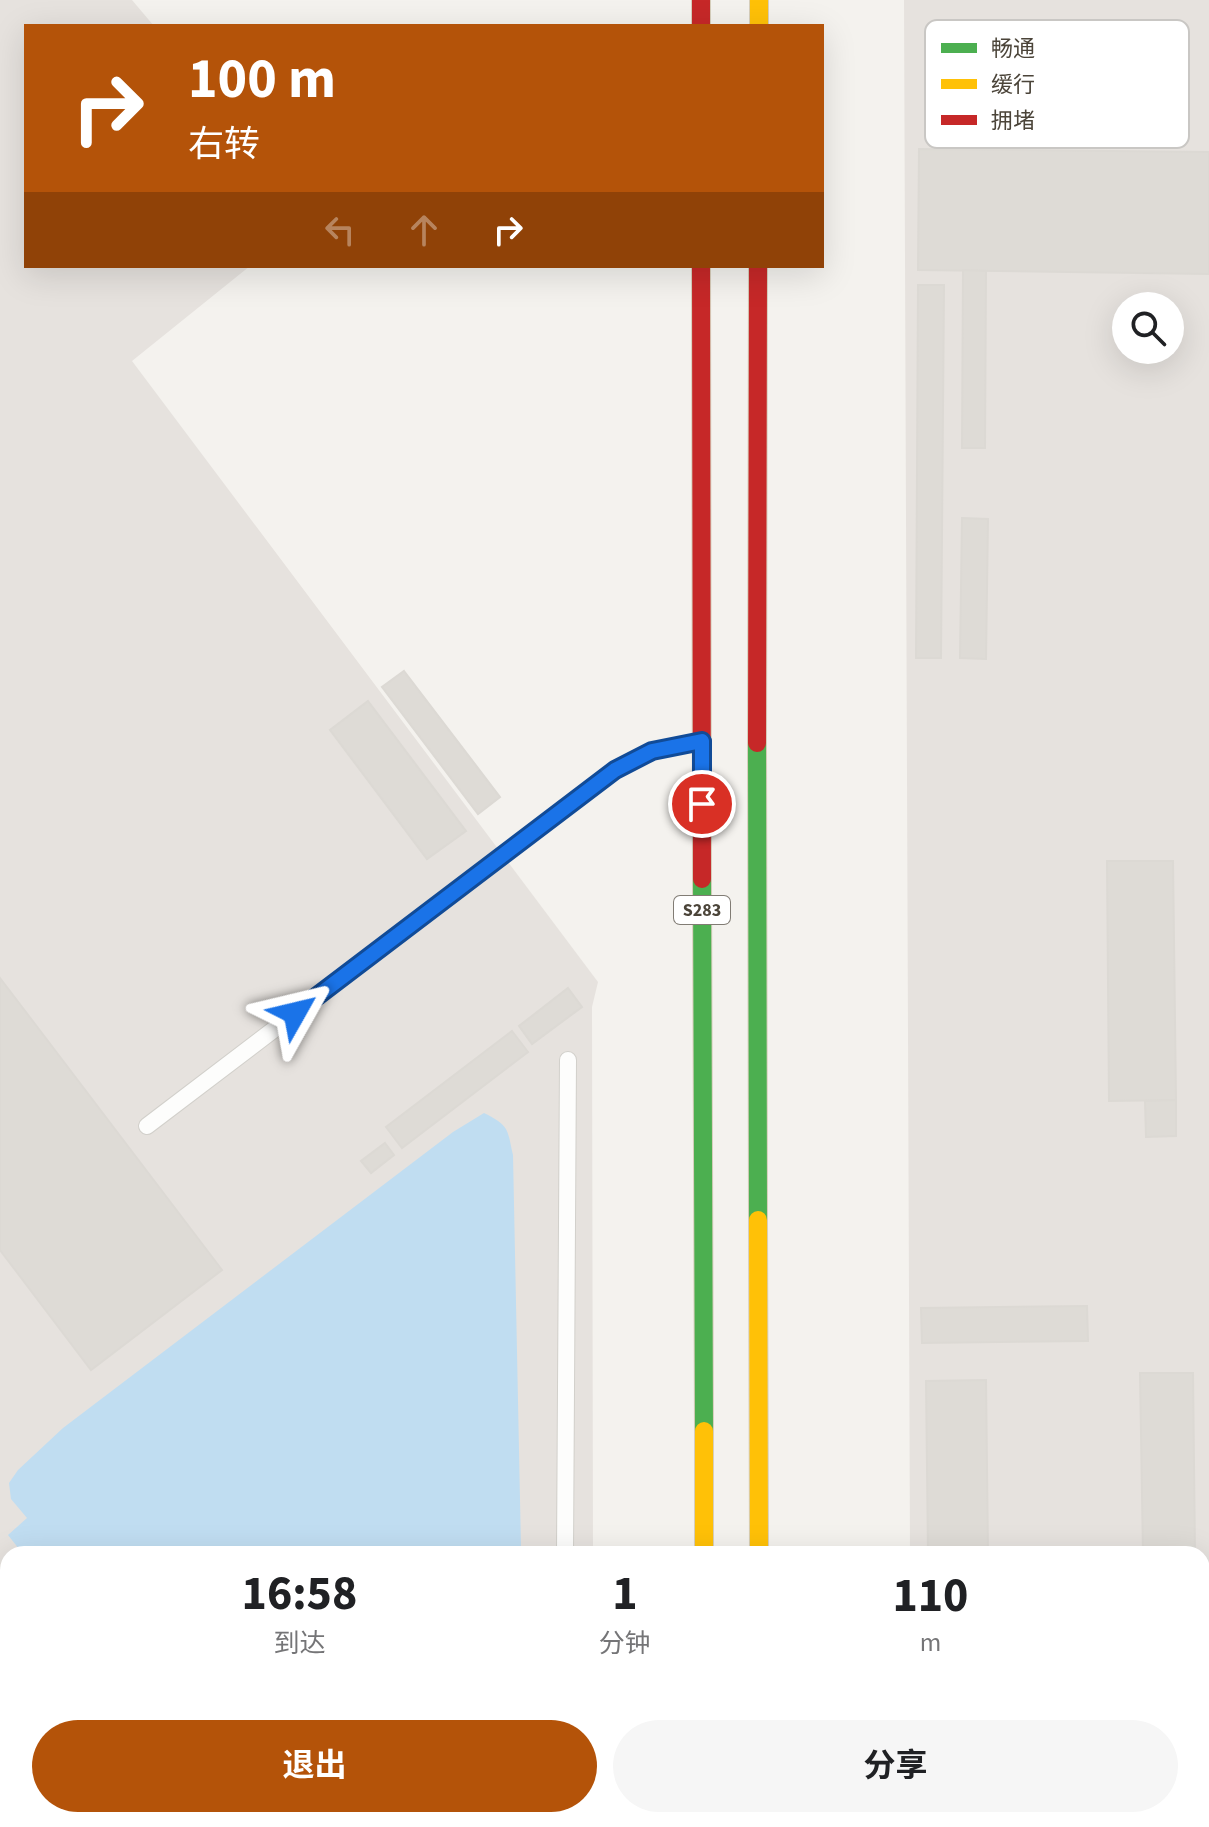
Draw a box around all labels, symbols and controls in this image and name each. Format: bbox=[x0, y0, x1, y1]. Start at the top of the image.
legend bbox=[925, 20, 1189, 148]
text: 畅通 bbox=[991, 33, 1035, 65]
text: 100 m bbox=[188, 40, 336, 119]
icon: right bbox=[56, 56, 160, 160]
text: 缓行 bbox=[991, 69, 1035, 101]
text: 拥堵 bbox=[991, 105, 1035, 137]
text: 右转 bbox=[188, 119, 260, 170]
icon: left bbox=[318, 208, 362, 252]
icon: ahead bbox=[402, 208, 446, 252]
icon: right bbox=[486, 208, 530, 252]
map controls bbox=[1112, 292, 1184, 364]
button: search bbox=[1112, 292, 1184, 364]
pin bbox=[668, 770, 736, 838]
icon: arrive bbox=[680, 782, 724, 826]
road number: S283 bbox=[674, 896, 730, 924]
position arrow bbox=[253, 971, 337, 1055]
text: 16:58 bbox=[242, 1560, 357, 1628]
text: 1 bbox=[612, 1560, 638, 1628]
text: 110 bbox=[892, 1562, 968, 1630]
text: m bbox=[920, 1624, 941, 1661]
text: 到达 bbox=[273, 1625, 325, 1662]
text: 分钟 bbox=[599, 1625, 651, 1662]
button: 退出 bbox=[32, 1720, 597, 1812]
button: 分享 bbox=[613, 1720, 1178, 1812]

